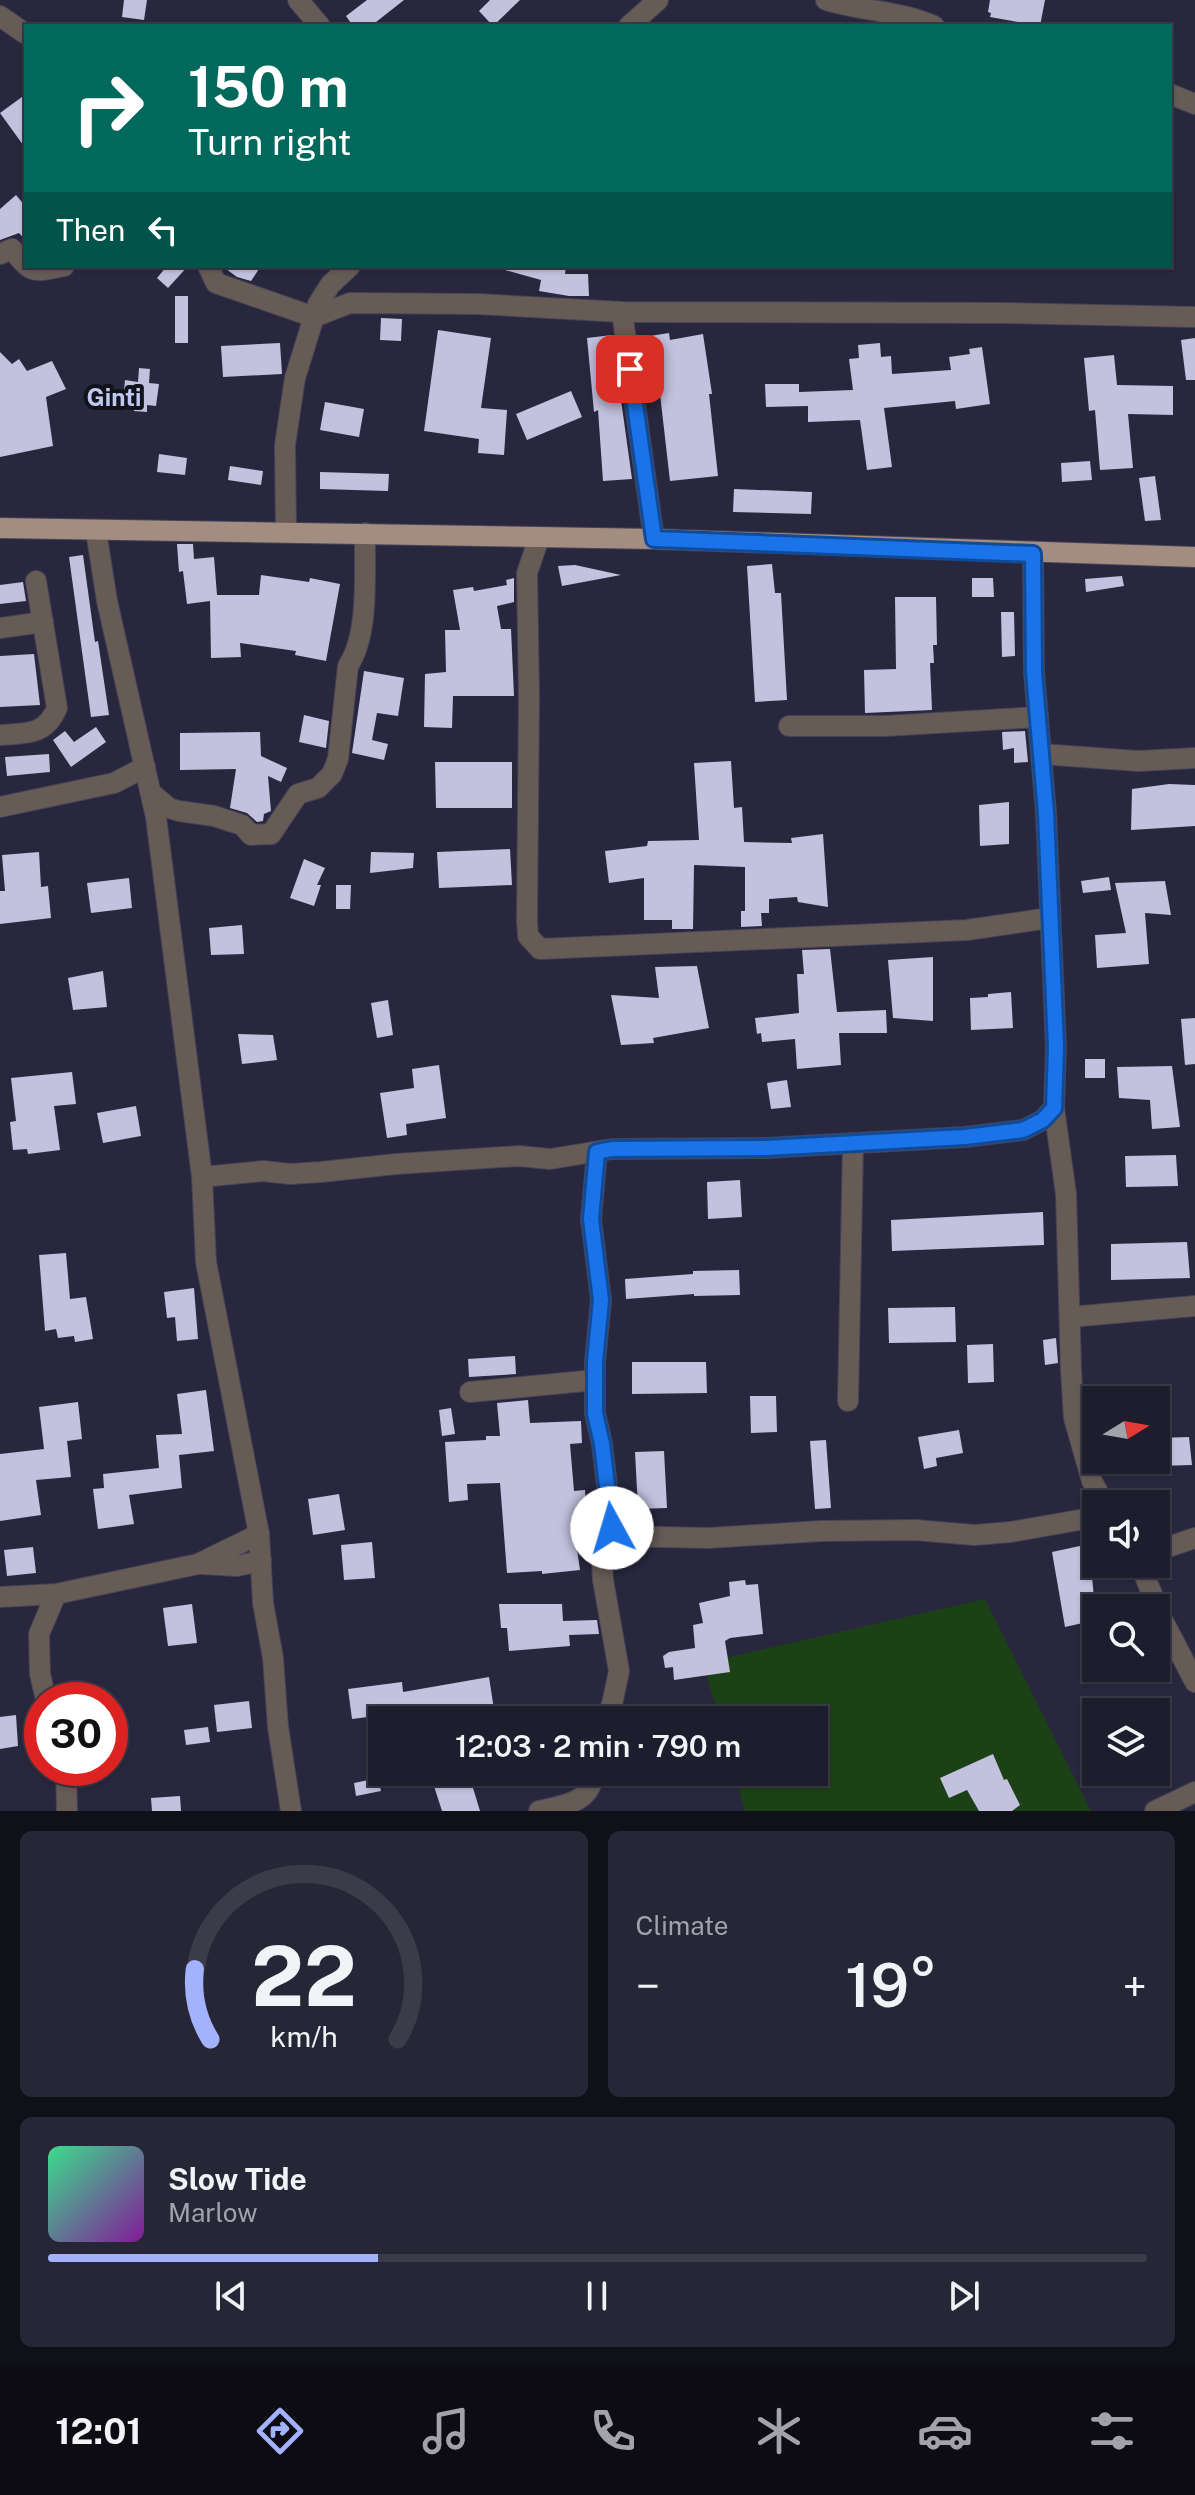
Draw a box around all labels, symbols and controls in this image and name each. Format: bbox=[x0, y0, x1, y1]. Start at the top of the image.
text: 150 m bbox=[188, 54, 349, 120]
icon: right bbox=[56, 56, 160, 160]
text: Turn right bbox=[188, 121, 351, 163]
icon: left bbox=[141, 208, 185, 252]
text: Then bbox=[56, 212, 125, 248]
pin bbox=[596, 335, 664, 403]
icon: arrive bbox=[608, 347, 652, 391]
district label: Ginti bbox=[87, 383, 141, 411]
north arrow bbox=[1082, 1386, 1170, 1474]
map controls bbox=[1082, 1386, 1170, 1786]
position arrow bbox=[570, 1486, 654, 1570]
button: sound bbox=[1082, 1490, 1170, 1578]
button: search bbox=[1082, 1594, 1170, 1682]
speed limit sign: 30 bbox=[24, 1682, 128, 1786]
button: layers bbox=[1082, 1698, 1170, 1786]
text: 12:03 · 2 min · 790 m bbox=[455, 1728, 741, 1764]
text: Climate bbox=[636, 1910, 729, 1941]
text: 22 bbox=[251, 1927, 357, 2025]
text: 19° bbox=[845, 1950, 937, 2021]
text: − bbox=[636, 1960, 660, 2012]
text: + bbox=[1123, 1960, 1147, 2012]
text: km/h bbox=[270, 2020, 337, 2053]
text: Slow Tide bbox=[168, 2161, 307, 2197]
text: Marlow bbox=[168, 2197, 258, 2228]
icon: previous bbox=[209, 2274, 253, 2318]
icon: pause bbox=[575, 2274, 619, 2318]
icon: next bbox=[942, 2274, 986, 2318]
icon: directions bbox=[252, 2403, 308, 2459]
icon: music bbox=[418, 2403, 474, 2459]
icon: phone bbox=[585, 2403, 641, 2459]
icon: climate bbox=[751, 2403, 807, 2459]
icon: car bbox=[917, 2403, 973, 2459]
icon: filters bbox=[1084, 2403, 1140, 2459]
text: 12:01 bbox=[55, 2410, 142, 2452]

